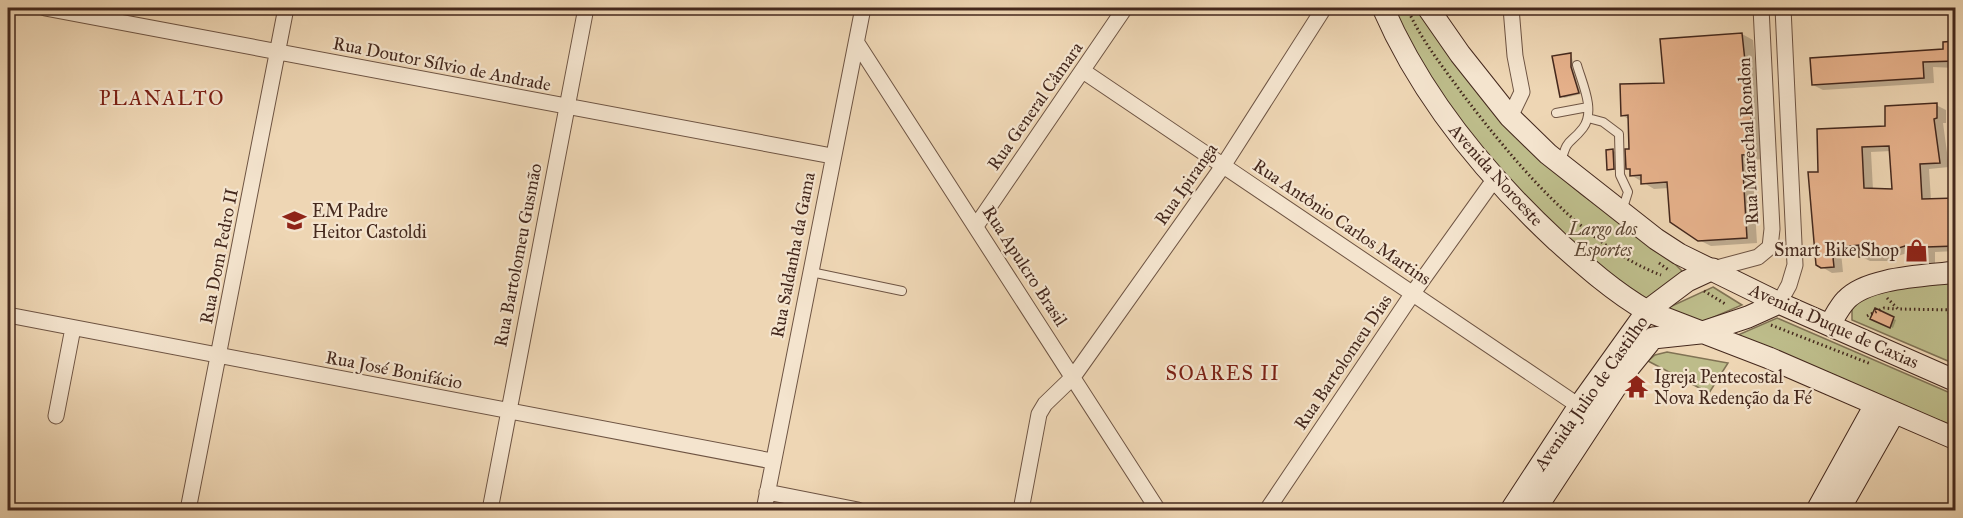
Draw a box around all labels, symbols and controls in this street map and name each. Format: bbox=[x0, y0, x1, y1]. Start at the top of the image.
street label: Rua Doutor Sílvio de Andrade bbox=[331, 32, 553, 96]
street label: Rua General Câmara bbox=[983, 37, 1088, 174]
street label: Rua Marechal Rondon bbox=[1733, 57, 1763, 225]
district label: PLANALTO bbox=[99, 86, 225, 110]
street label: Avenida Noroeste bbox=[1444, 118, 1548, 231]
street label: Rua Ipiranga bbox=[1150, 138, 1223, 230]
street label: Rua Antônio Carlos Martins bbox=[1249, 154, 1435, 290]
street label: Rua Bartolomeu Gusmão bbox=[489, 161, 547, 349]
street label: Rua Saldanha da Gama bbox=[766, 170, 820, 340]
street label: Rua Dom Pedro II bbox=[195, 186, 243, 326]
place label: EM Padre Heitor Castoldi bbox=[312, 200, 427, 243]
street label: Rua Apulcro Brasil bbox=[978, 202, 1072, 330]
school or university icon: EM Padre Heitor Castoldi bbox=[281, 208, 307, 234]
park label: Largo dos Esportes bbox=[1568, 218, 1638, 262]
shop icon: Smart Bike Shop bbox=[1904, 237, 1930, 263]
place label: Smart Bike Shop bbox=[1774, 239, 1899, 261]
street label: Avenida Duque de Caxias bbox=[1745, 278, 1922, 374]
street label: Rua Bartolomeu Dias bbox=[1290, 290, 1396, 434]
street label: Avenida Julio de Castilho bbox=[1529, 311, 1654, 476]
street label: Rua José Bonifácio bbox=[324, 346, 464, 395]
district label: SOARES II bbox=[1166, 361, 1280, 385]
place label: Igreja Pentecostal Nova Redenção da Fé bbox=[1654, 366, 1813, 409]
temple icon: Igreja Pentecostal Nova Redenção da Fé bbox=[1623, 374, 1649, 400]

